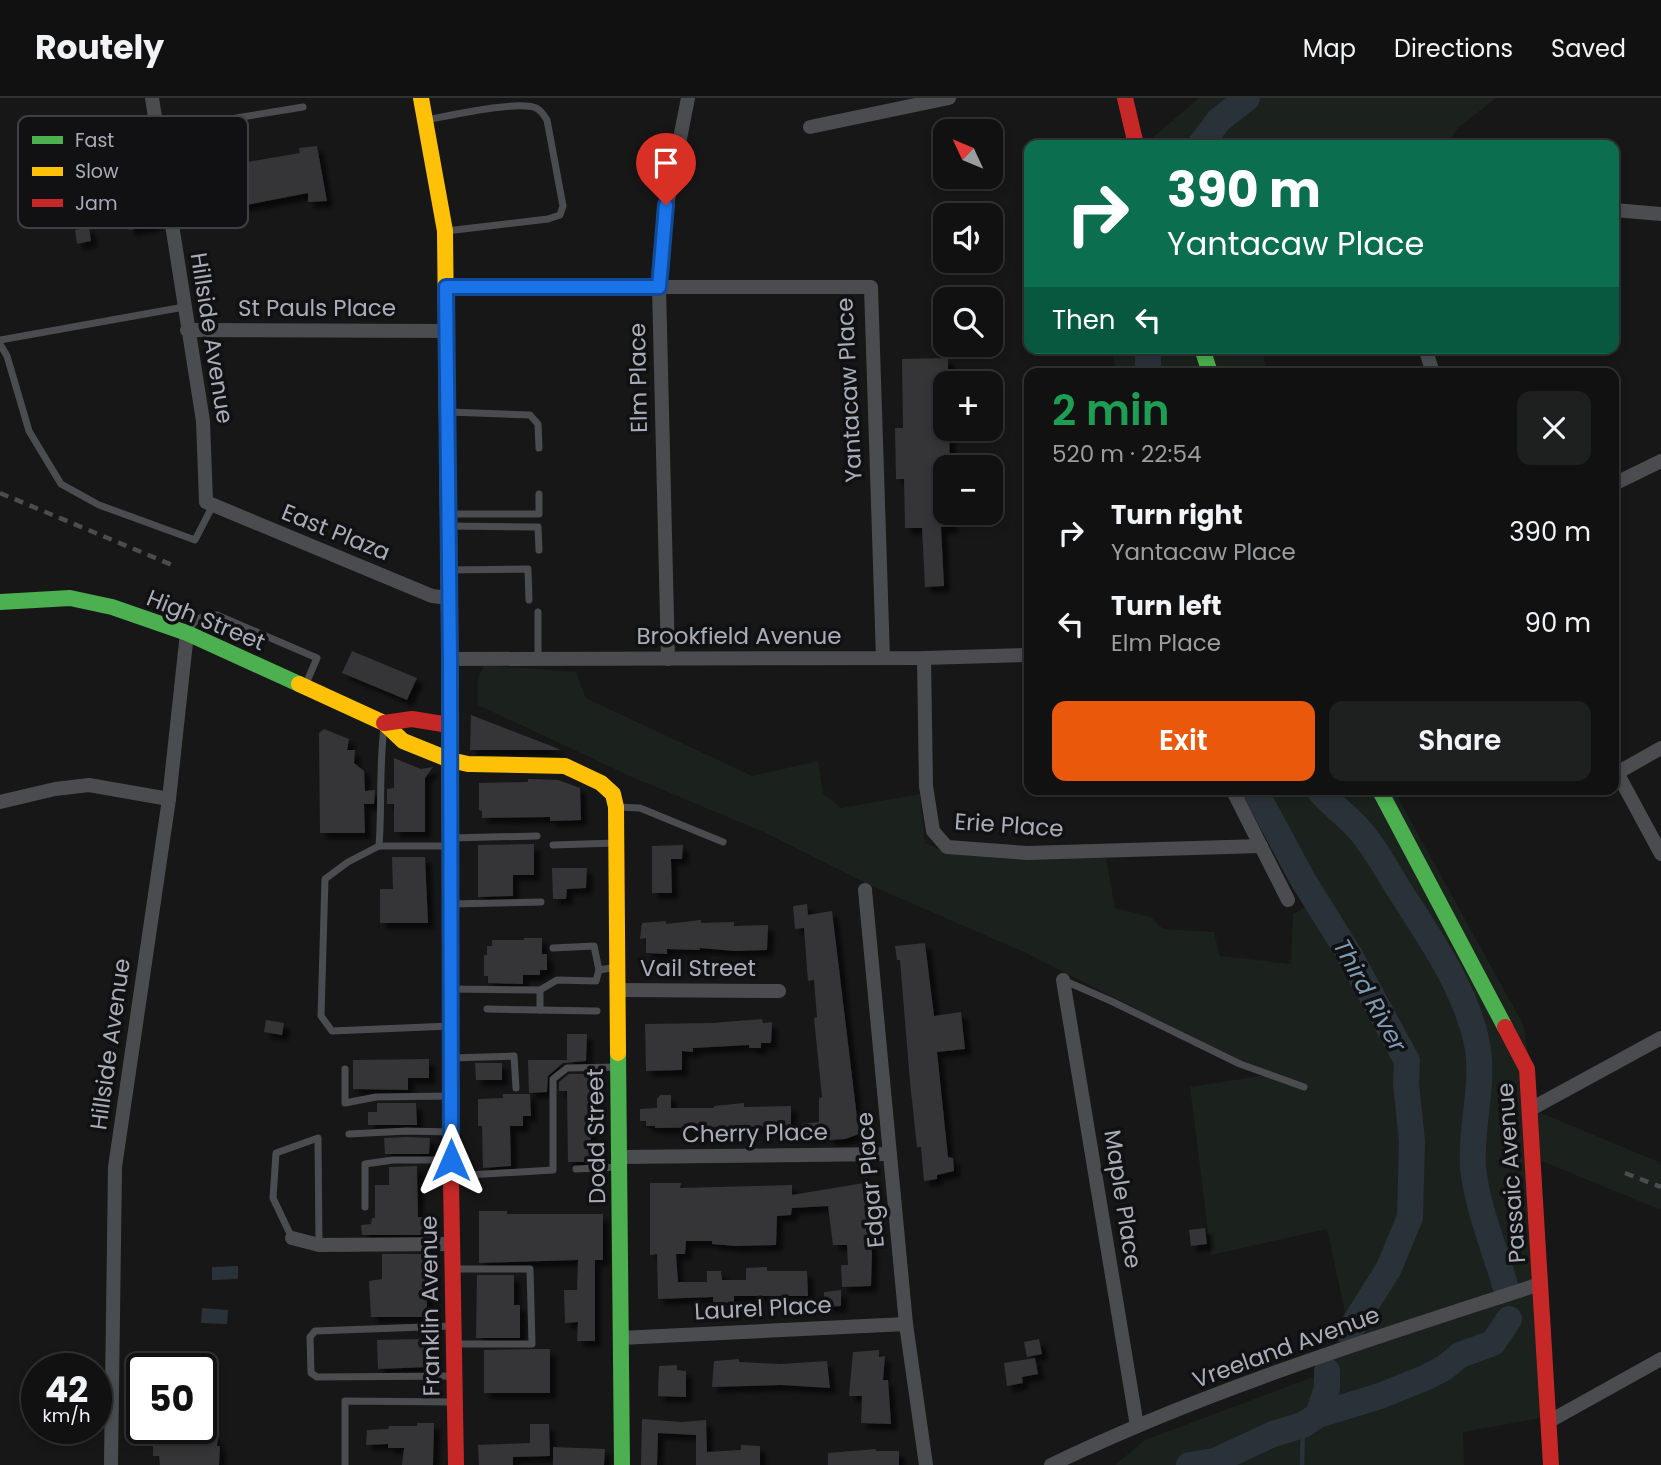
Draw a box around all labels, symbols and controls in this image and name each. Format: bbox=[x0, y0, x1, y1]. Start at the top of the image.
text: Routely bbox=[35, 24, 164, 71]
text: Map bbox=[1303, 32, 1356, 65]
text: Directions bbox=[1394, 32, 1513, 65]
text: Saved bbox=[1551, 32, 1626, 65]
legend bbox=[18, 116, 248, 228]
north arrow bbox=[933, 119, 1003, 189]
map controls bbox=[933, 119, 1003, 525]
text: Fast bbox=[75, 127, 114, 154]
pin bbox=[636, 133, 696, 205]
icon: arrive bbox=[647, 144, 685, 182]
text: 390 m bbox=[1167, 156, 1321, 224]
text: Slow bbox=[75, 158, 119, 185]
icon: right bbox=[1052, 168, 1143, 259]
text: Jam bbox=[75, 190, 117, 217]
button: sound bbox=[933, 203, 1003, 273]
text: Yantacaw Place bbox=[1167, 221, 1424, 266]
street label: Hillside Avenue bbox=[183, 250, 241, 426]
button: search bbox=[933, 287, 1003, 357]
street label: St Pauls Place bbox=[238, 292, 396, 324]
street label: Yantacaw Place bbox=[828, 297, 870, 483]
icon: left bbox=[1129, 301, 1167, 339]
text: Then bbox=[1052, 302, 1115, 338]
street label: Elm Place bbox=[621, 323, 655, 433]
button: + bbox=[933, 371, 1003, 441]
text: 2 min bbox=[1052, 381, 1170, 440]
button: close bbox=[1517, 391, 1591, 465]
text: 520 m · 22:54 bbox=[1052, 438, 1201, 470]
button: − bbox=[933, 455, 1003, 525]
street label: East Plaza bbox=[277, 496, 395, 568]
text: Turn right bbox=[1111, 497, 1243, 533]
icon: right bbox=[1052, 514, 1090, 552]
text: 390 m bbox=[1509, 514, 1591, 550]
text: Yantacaw Place bbox=[1111, 536, 1296, 568]
street label: High Street bbox=[142, 582, 270, 658]
text: Turn left bbox=[1111, 588, 1222, 624]
icon: left bbox=[1052, 605, 1090, 643]
text: 90 m bbox=[1525, 605, 1591, 641]
street label: Brookfield Avenue bbox=[636, 620, 842, 652]
text: Elm Place bbox=[1111, 627, 1221, 659]
button: Exit bbox=[1052, 701, 1315, 781]
button: Share bbox=[1329, 701, 1591, 781]
street label: Erie Place bbox=[953, 805, 1065, 845]
water label: Third River bbox=[1325, 933, 1415, 1058]
street label: Vail Street bbox=[640, 952, 756, 984]
street label: Hillside Avenue bbox=[82, 956, 138, 1132]
street label: Dodd Street bbox=[579, 1068, 613, 1204]
street label: Passaic Avenue bbox=[1489, 1082, 1533, 1264]
street label: Edgar Place bbox=[848, 1111, 892, 1249]
street label: Cherry Place bbox=[682, 1116, 828, 1150]
position arrow bbox=[414, 1123, 488, 1197]
street label: Maple Place bbox=[1096, 1128, 1150, 1270]
street label: Franklin Avenue bbox=[412, 1215, 448, 1397]
street label: Laurel Place bbox=[693, 1288, 833, 1328]
street label: Vreeland Avenue bbox=[1188, 1298, 1384, 1396]
speed limit sign: 50 bbox=[126, 1353, 217, 1444]
text: 42 bbox=[45, 1365, 88, 1414]
text: km/h bbox=[43, 1403, 90, 1428]

